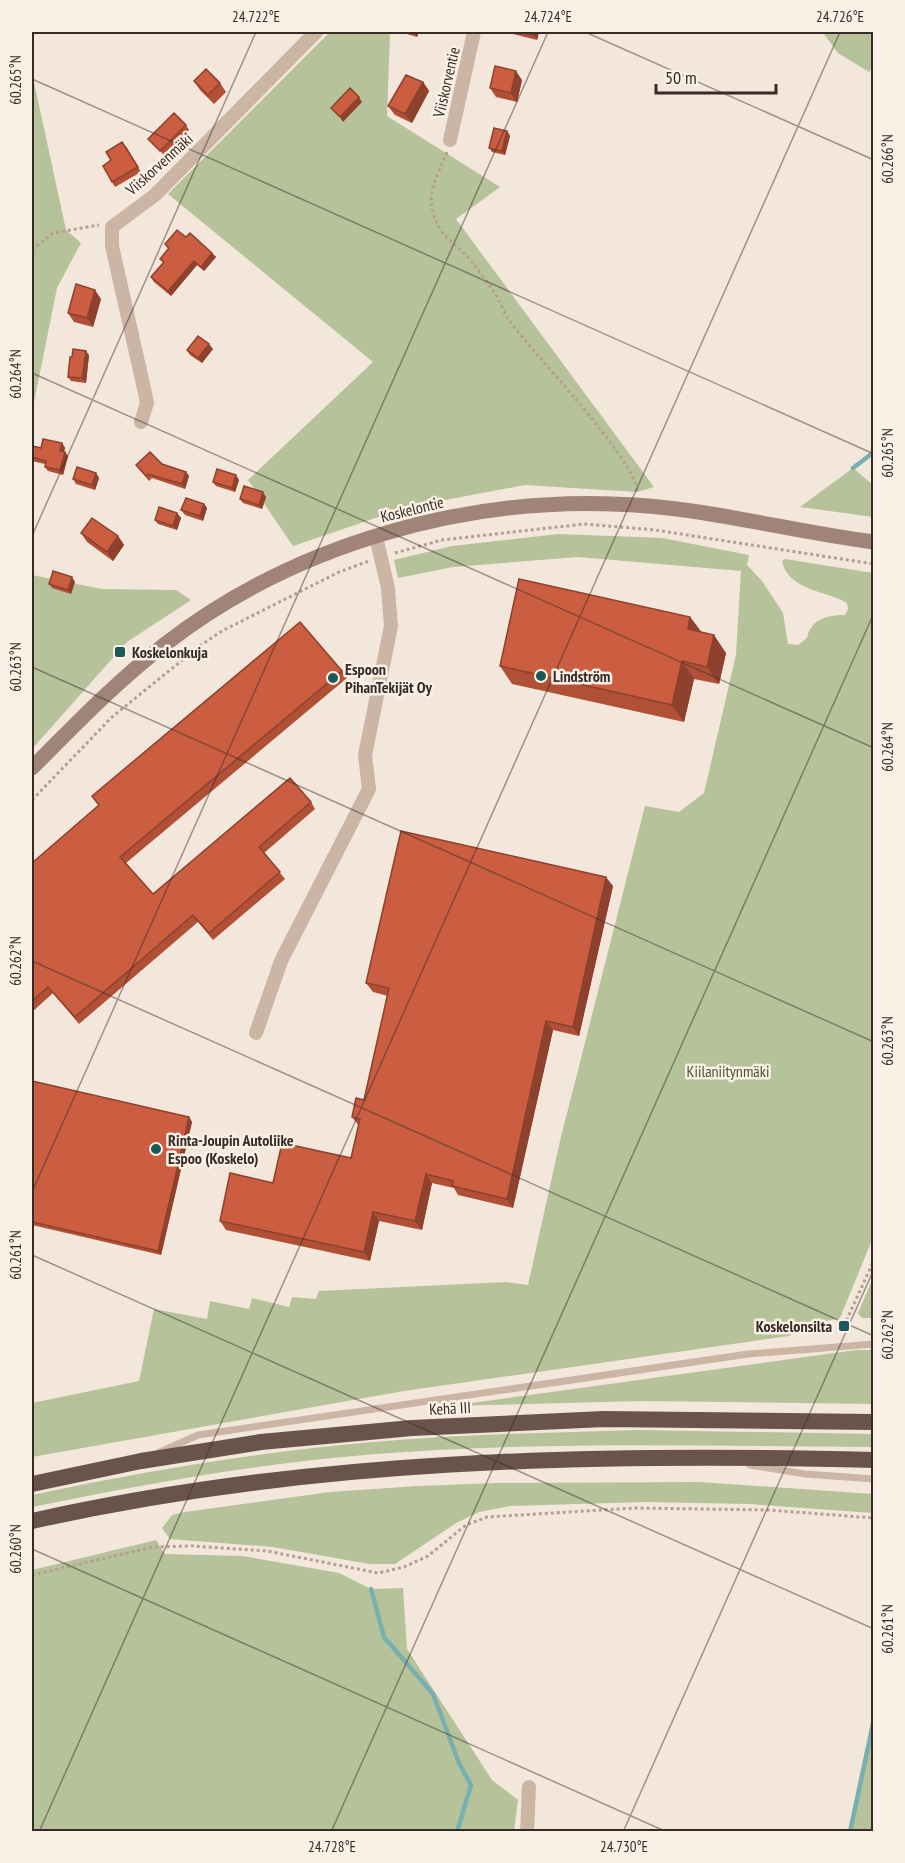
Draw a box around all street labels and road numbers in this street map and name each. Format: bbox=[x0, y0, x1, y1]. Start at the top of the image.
street label: Viiskorventie bbox=[428, 45, 464, 120]
street label: Viiskorvenmäki bbox=[121, 129, 197, 200]
street label: Koskelontie bbox=[378, 492, 446, 526]
street label: Kehä III bbox=[429, 1397, 471, 1419]

